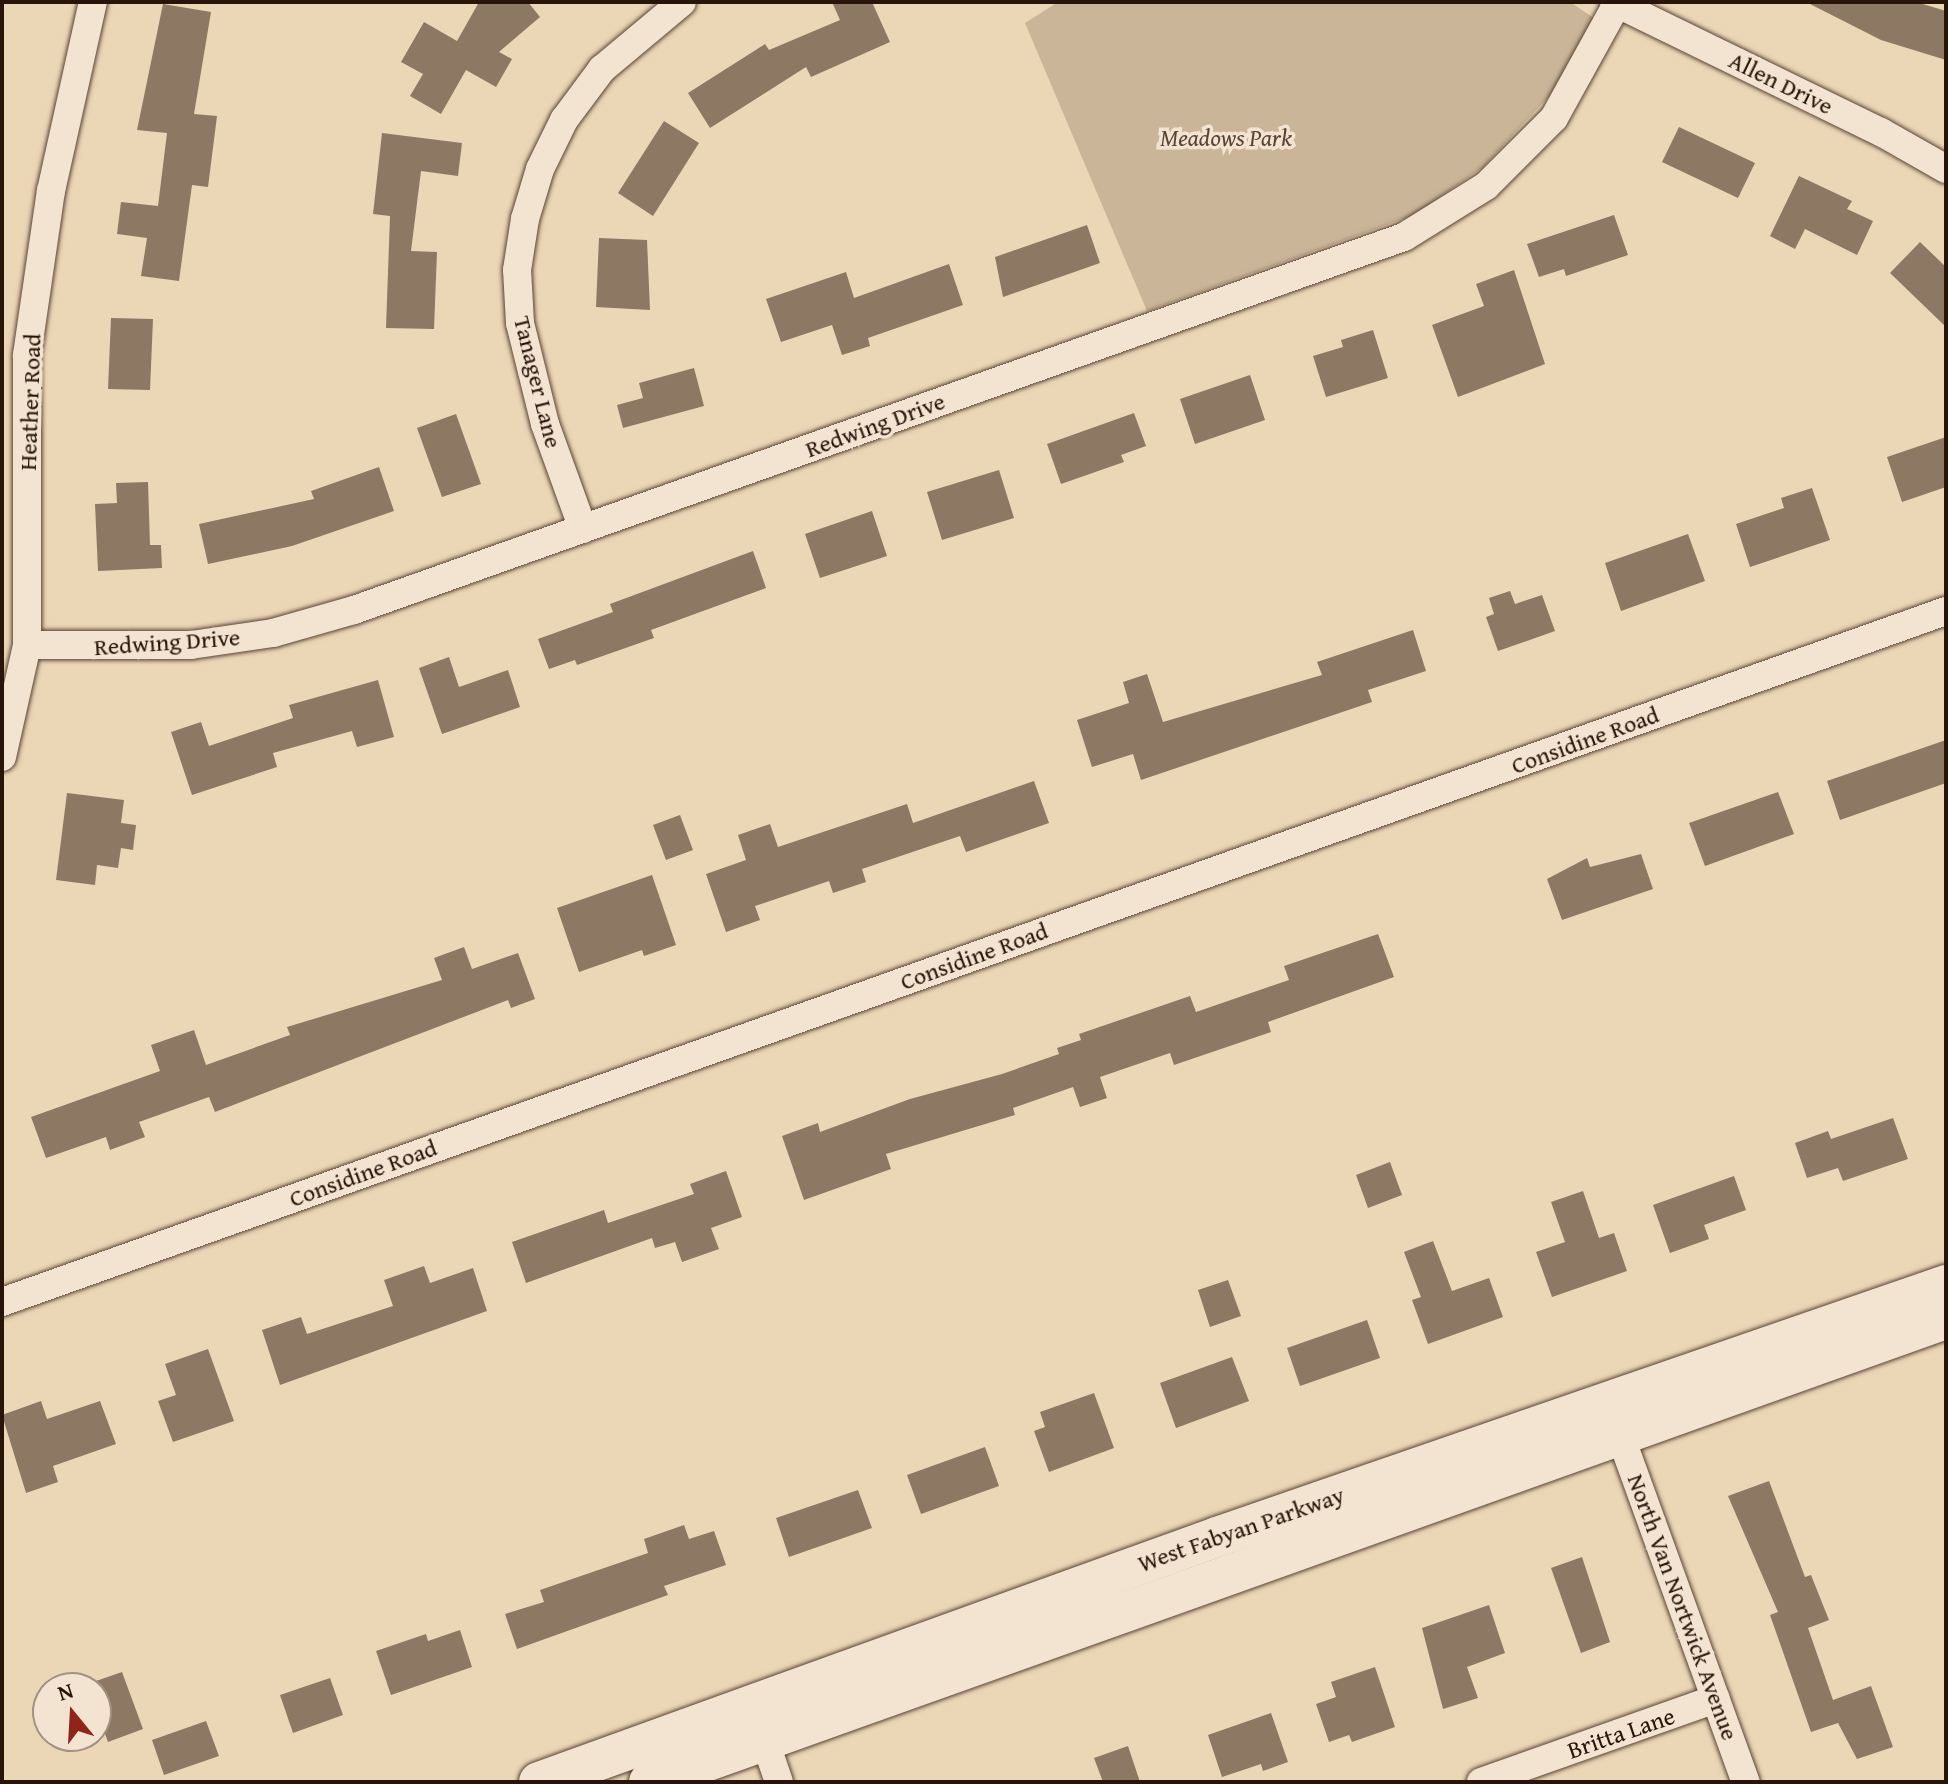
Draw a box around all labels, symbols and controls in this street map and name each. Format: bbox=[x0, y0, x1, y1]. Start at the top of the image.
street label: Allen Drive bbox=[1724, 46, 1838, 120]
park label: Meadows Park bbox=[1160, 124, 1292, 152]
street label: Tanager Lane bbox=[508, 313, 568, 451]
street label: Heather Road bbox=[13, 333, 47, 471]
street label: Redwing Drive bbox=[801, 386, 949, 464]
street label: Redwing Drive bbox=[93, 623, 241, 661]
street label: Considine Road bbox=[1507, 700, 1663, 780]
street label: Considine Road bbox=[896, 916, 1052, 996]
street label: Considine Road bbox=[285, 1133, 441, 1213]
street label: North Van Nortwick Avenue bbox=[1621, 1470, 1745, 1744]
street label: West Fabyan Parkway bbox=[1134, 1480, 1348, 1578]
north arrow bbox=[32, 1672, 112, 1752]
text: N bbox=[53, 1674, 77, 1709]
street label: Britta Lane bbox=[1564, 1701, 1678, 1765]

